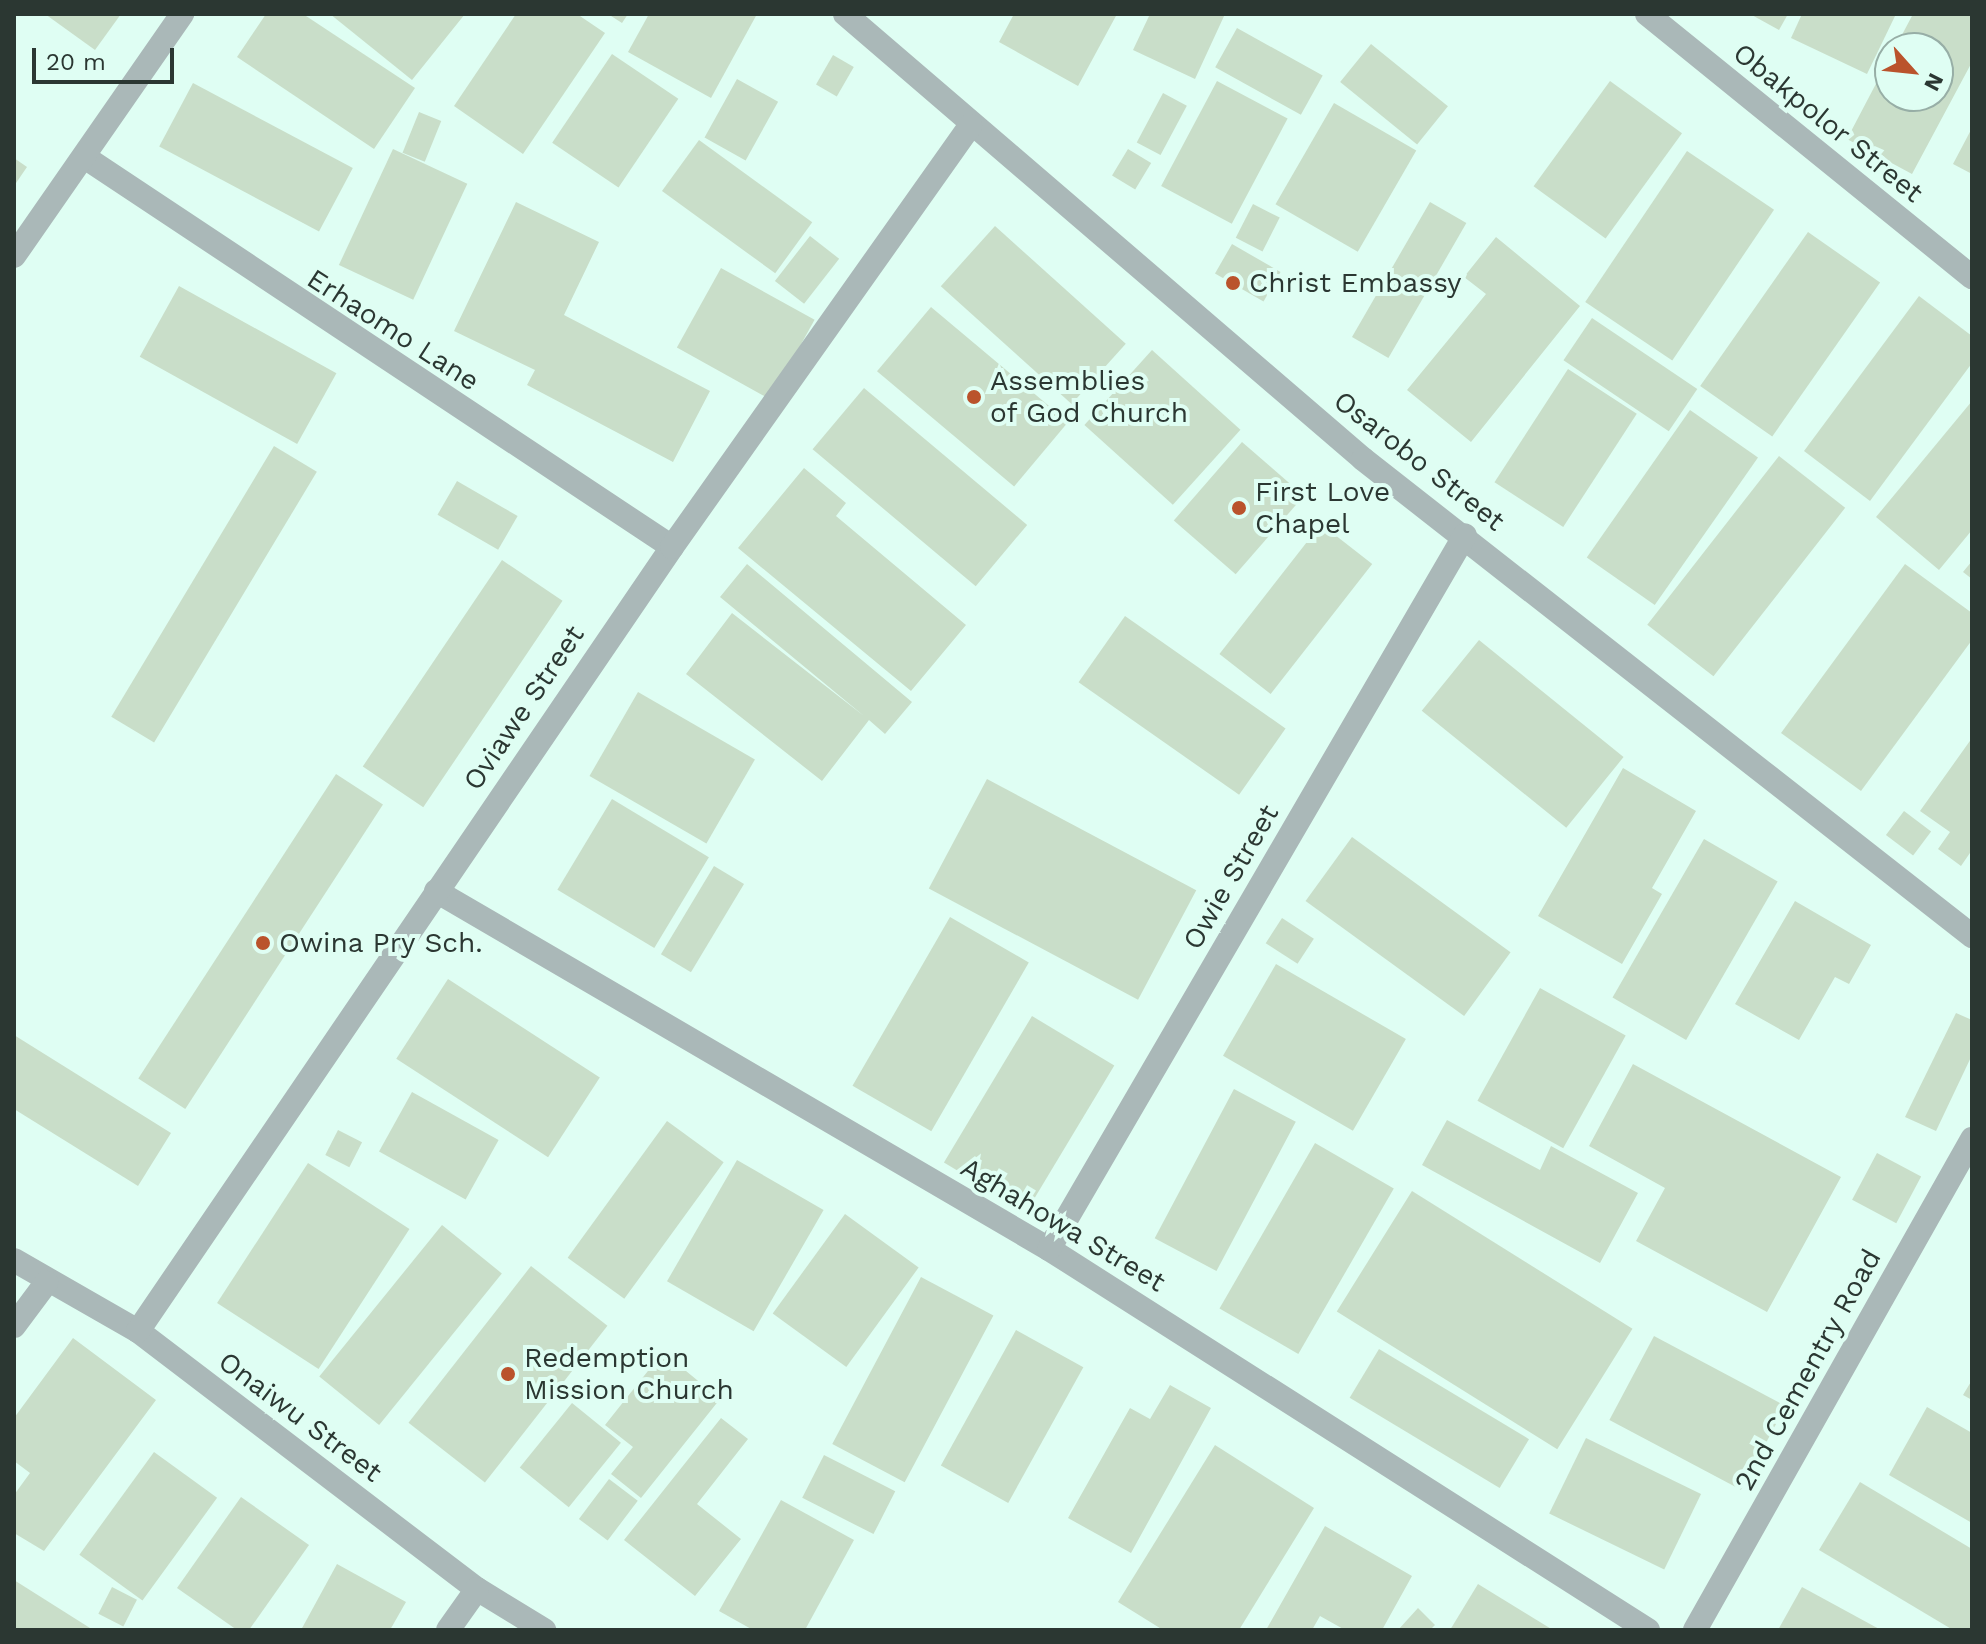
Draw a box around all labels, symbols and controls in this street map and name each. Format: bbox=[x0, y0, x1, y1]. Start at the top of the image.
scale bar bbox=[36, 32, 178, 82]
north arrow bbox=[1874, 32, 1954, 112]
street label: Obakpolor Street bbox=[1726, 36, 1930, 210]
text: 20 m bbox=[46, 48, 106, 76]
text: N bbox=[1919, 69, 1949, 95]
street label: Erhaomo Lane bbox=[301, 262, 485, 398]
place label: Christ Embassy bbox=[1249, 266, 1462, 300]
marker: Christ Embassy bbox=[1224, 274, 1242, 292]
place label: Assemblies of God Church bbox=[990, 364, 1189, 430]
street label: Osarobo Street bbox=[1327, 384, 1511, 538]
marker: Assemblies of God Church bbox=[965, 388, 983, 406]
place label: First Love Chapel bbox=[1255, 475, 1390, 541]
marker: First Love Chapel bbox=[1230, 499, 1248, 517]
street label: Oviawe Street bbox=[457, 619, 591, 797]
street label: Owie Street bbox=[1176, 799, 1286, 955]
place label: Owina Pry Sch. bbox=[279, 926, 484, 960]
marker: Owina Pry Sch. bbox=[254, 934, 272, 952]
street label: Aghahowa Street bbox=[954, 1151, 1172, 1299]
street label: 2nd Cementry Road bbox=[1727, 1243, 1889, 1497]
place label: Redemption Mission Church bbox=[524, 1341, 734, 1407]
street label: Onaiwu Street bbox=[212, 1345, 388, 1489]
marker: Redemption Mission Church bbox=[499, 1365, 517, 1383]

